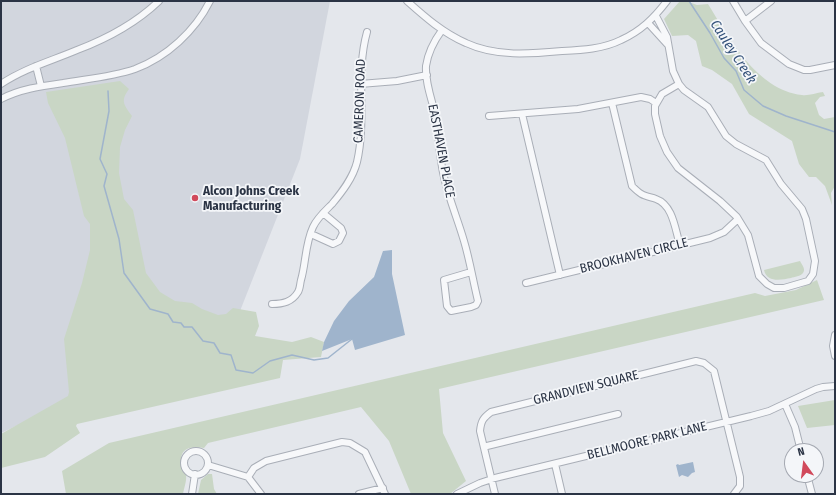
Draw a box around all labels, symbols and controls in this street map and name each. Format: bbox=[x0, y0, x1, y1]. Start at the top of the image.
water label: Cauley Creek bbox=[706, 17, 760, 87]
street label: CAMERON ROAD bbox=[351, 59, 369, 143]
street label: EASTHAVEN PLACE bbox=[424, 103, 458, 199]
place label: Alcon Johns Creek Manufacturing bbox=[203, 183, 299, 214]
marker: Alcon Johns Creek Manufacturing bbox=[190, 193, 200, 203]
street label: BROOKHAVEN CIRCLE bbox=[578, 235, 690, 277]
street label: GRANDVIEW SQUARE bbox=[532, 367, 640, 409]
street label: BELLMOORE PARK LANE bbox=[586, 419, 708, 463]
north arrow bbox=[784, 443, 824, 483]
text: N bbox=[796, 445, 806, 459]

